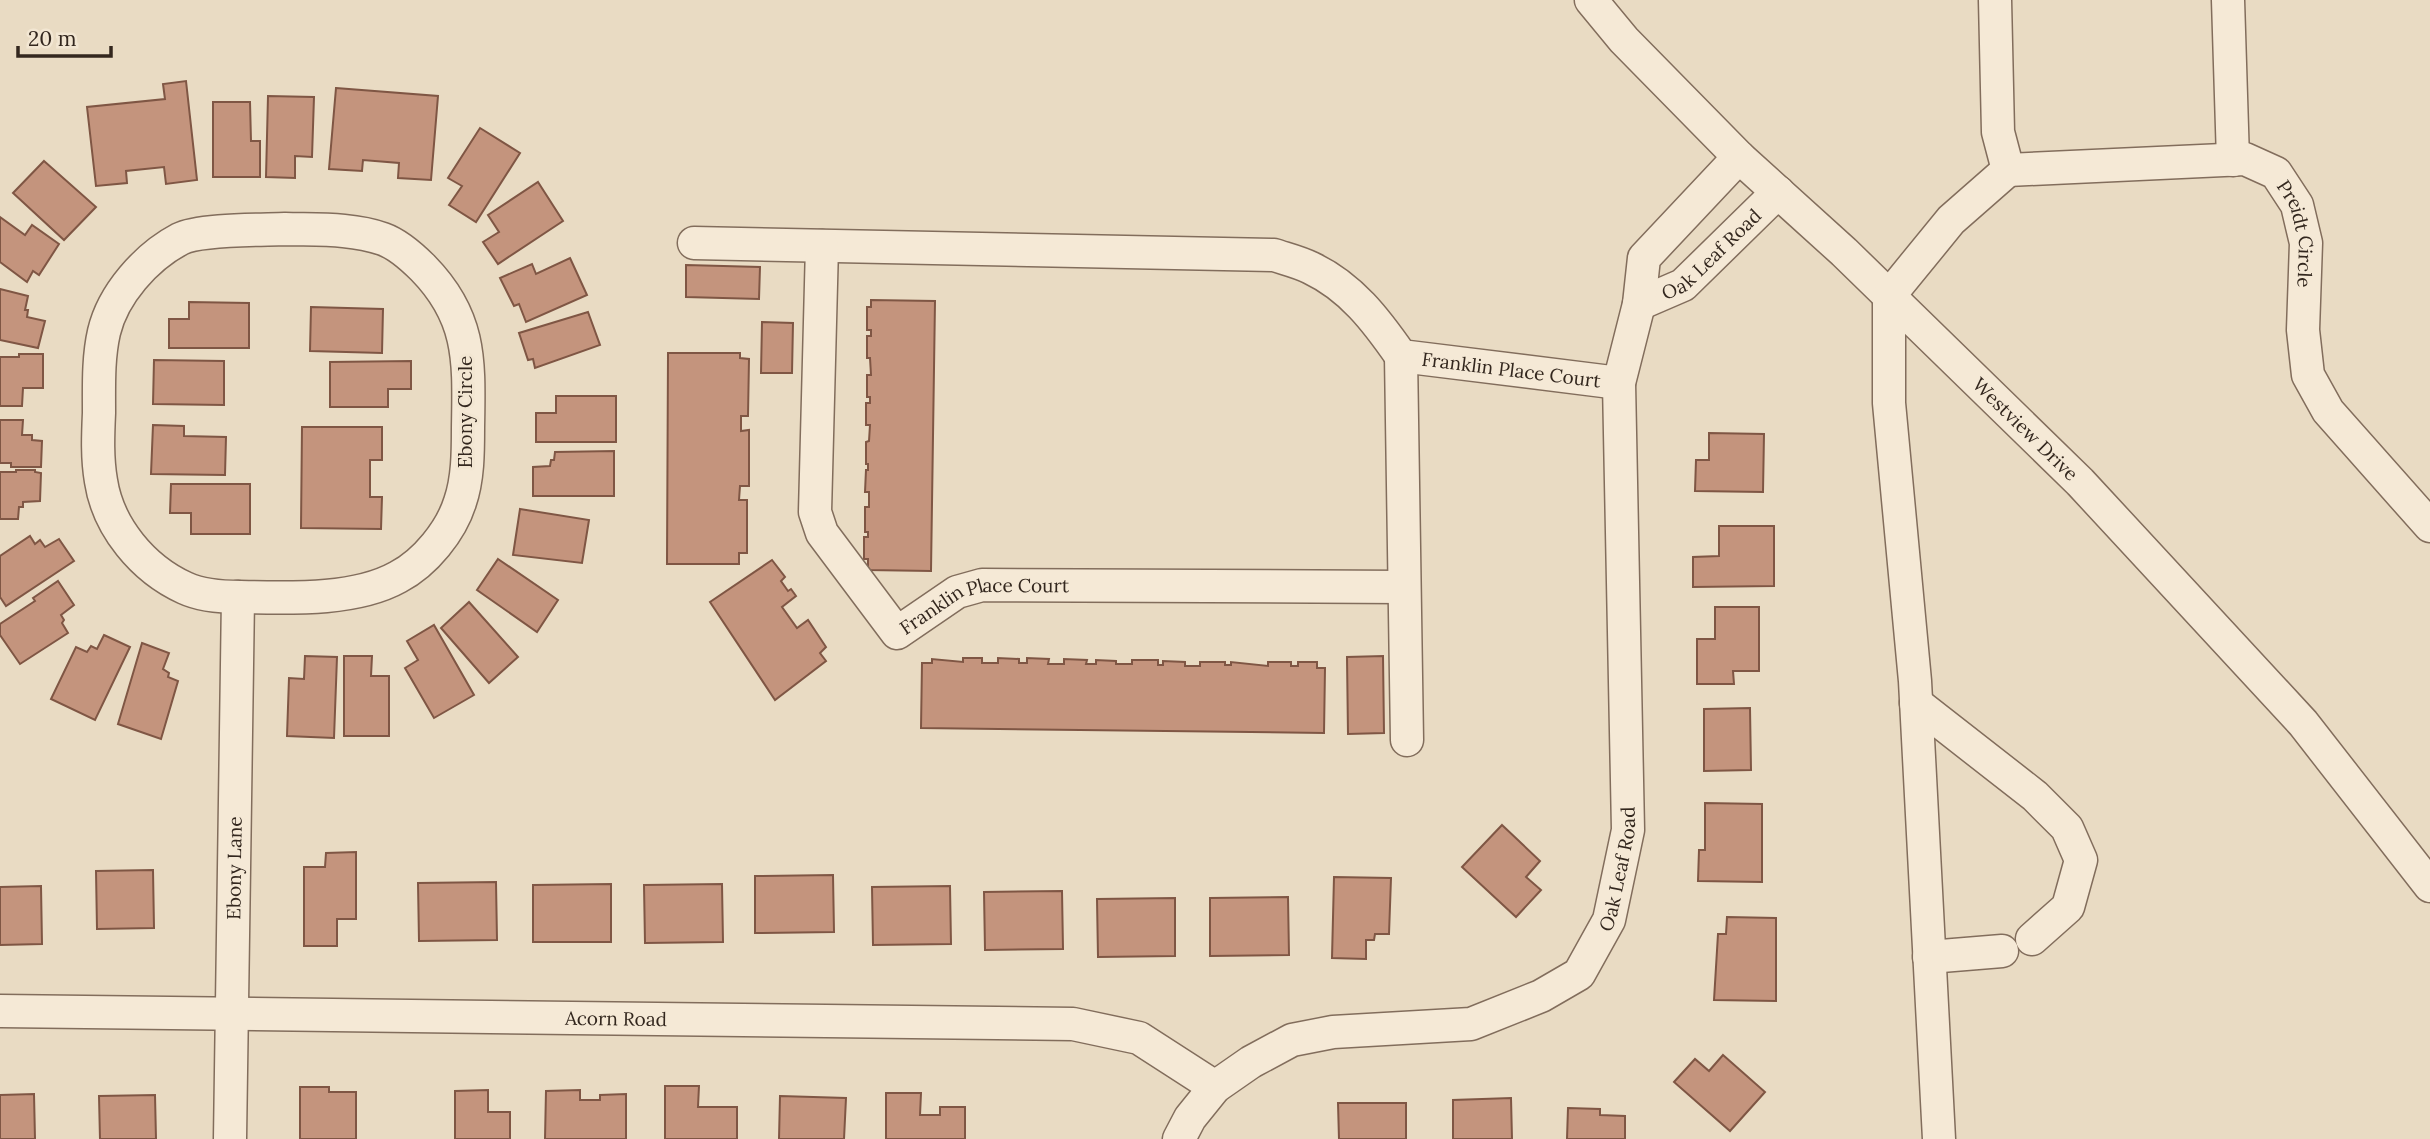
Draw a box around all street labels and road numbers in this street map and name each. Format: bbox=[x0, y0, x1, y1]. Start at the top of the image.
street label: Preidt Circle bbox=[2272, 175, 2319, 288]
street label: Oak Leaf Road bbox=[1658, 203, 1766, 305]
street label: Franklin Place Court bbox=[1420, 347, 1603, 393]
street label: Ebony Circle bbox=[453, 356, 477, 468]
street label: Westview Drive bbox=[1968, 372, 2083, 486]
street label: Franklin Place Court bbox=[895, 573, 1070, 640]
street label: Oak Leaf Road bbox=[1593, 806, 1640, 936]
street label: Ebony Lane bbox=[221, 816, 247, 920]
street label: Acorn Road bbox=[564, 1006, 667, 1031]

